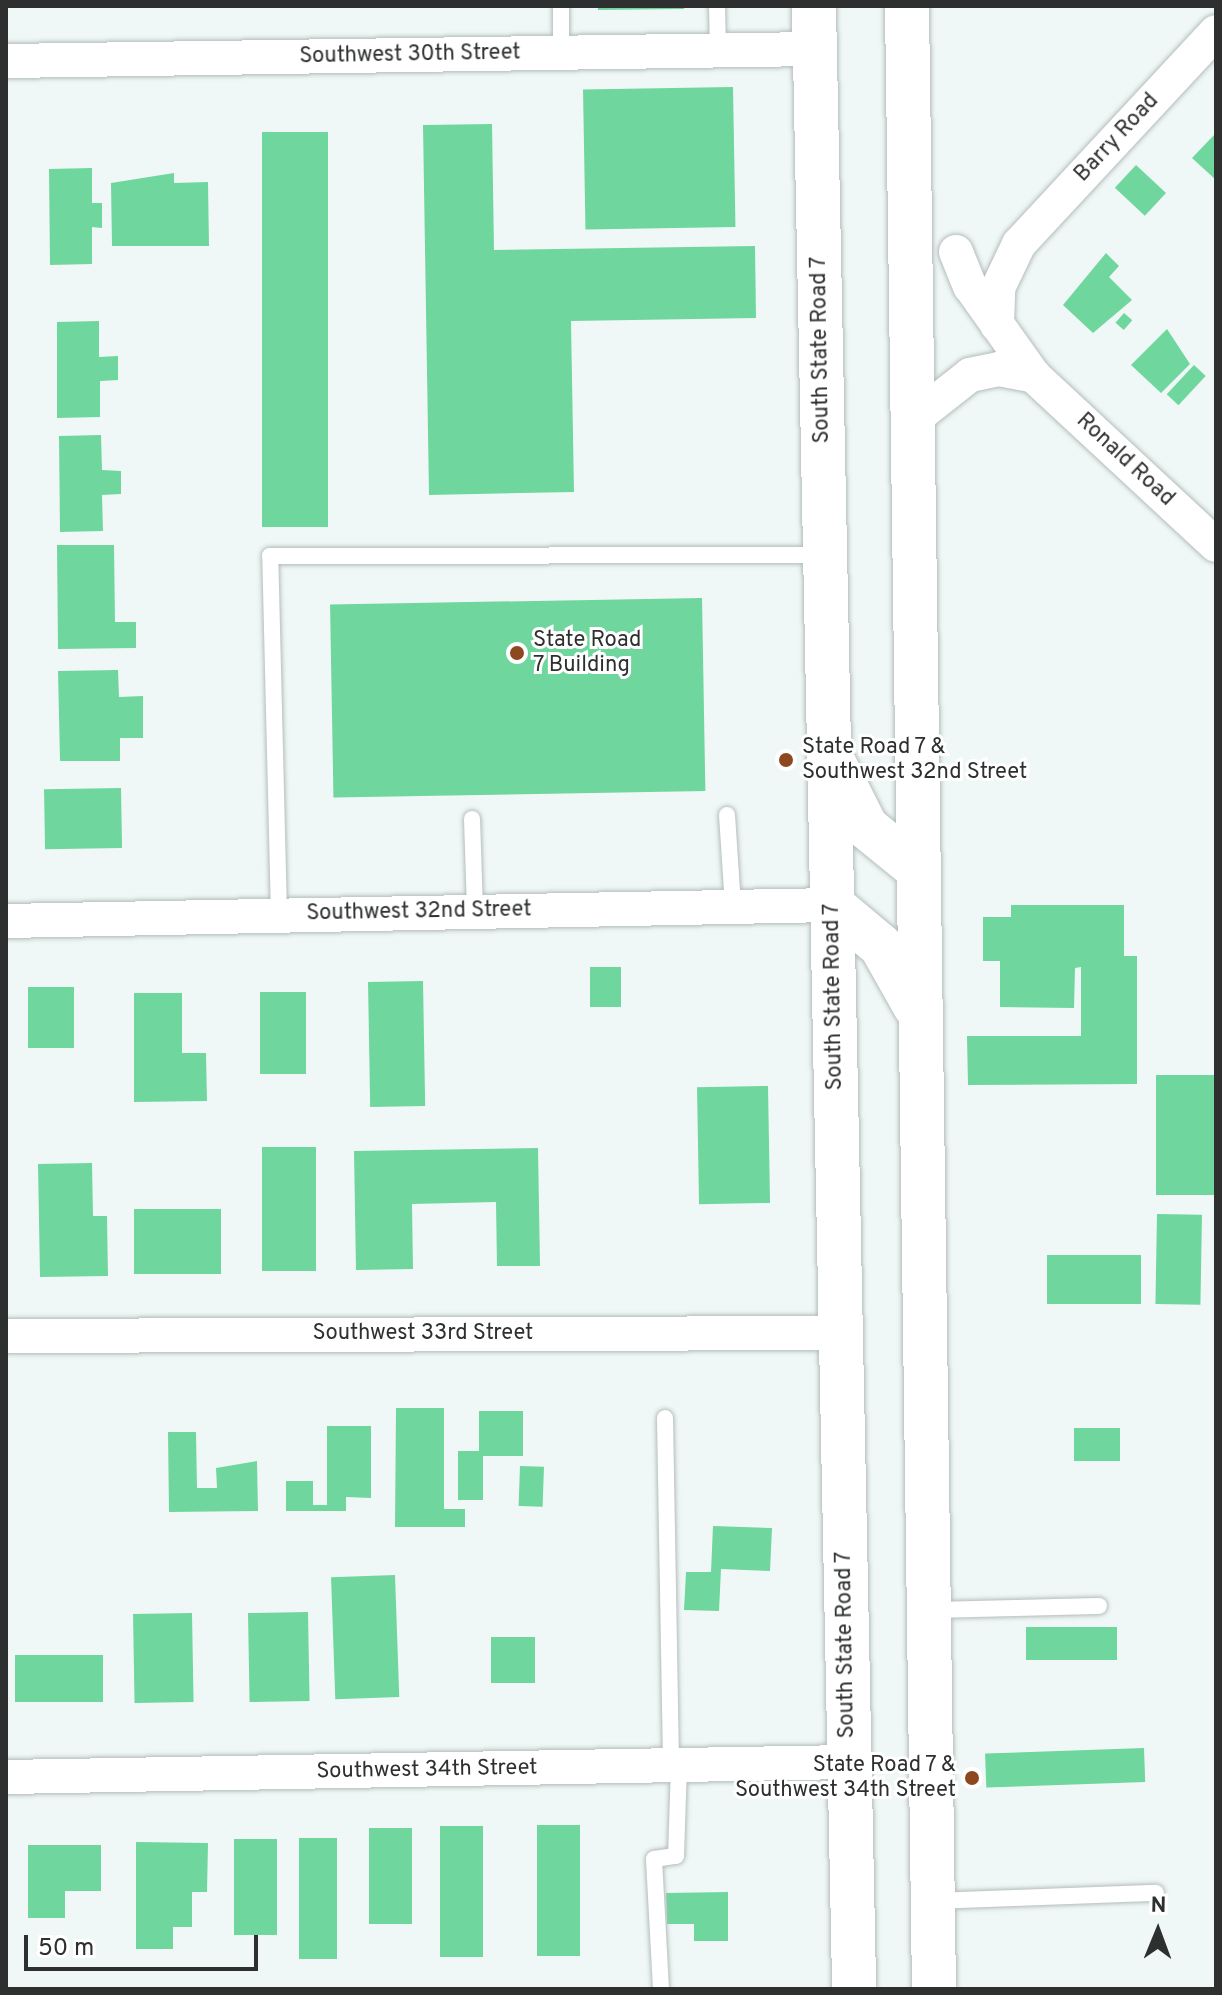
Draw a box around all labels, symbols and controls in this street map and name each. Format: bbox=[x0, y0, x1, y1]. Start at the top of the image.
street label: Southwest 30th Street bbox=[299, 40, 521, 70]
street label: Barry Road bbox=[1069, 88, 1165, 188]
street label: South State Road 7 bbox=[806, 256, 836, 444]
street label: Ronald Road bbox=[1070, 408, 1180, 512]
place label: State Road 7 Building bbox=[533, 627, 641, 678]
marker: State Road 7 Building bbox=[508, 644, 526, 662]
place label: State Road 7 & Southwest 32nd Street bbox=[802, 734, 1027, 786]
marker: State Road 7 & Southwest 32nd Street bbox=[777, 751, 795, 769]
street label: Southwest 32nd Street bbox=[306, 897, 532, 927]
street label: South State Road 7 bbox=[819, 903, 849, 1091]
street label: Southwest 33rd Street bbox=[313, 1321, 533, 1347]
street label: South State Road 7 bbox=[831, 1551, 861, 1739]
place label: State Road 7 & Southwest 34th Street bbox=[735, 1752, 956, 1804]
street label: Southwest 34th Street bbox=[316, 1755, 538, 1785]
marker: State Road 7 & Southwest 34th Street bbox=[963, 1769, 981, 1787]
north arrow bbox=[1118, 1891, 1198, 1971]
text: N bbox=[1150, 1893, 1167, 1920]
scale bar bbox=[28, 1919, 262, 1969]
text: 50 m bbox=[38, 1934, 94, 1964]

